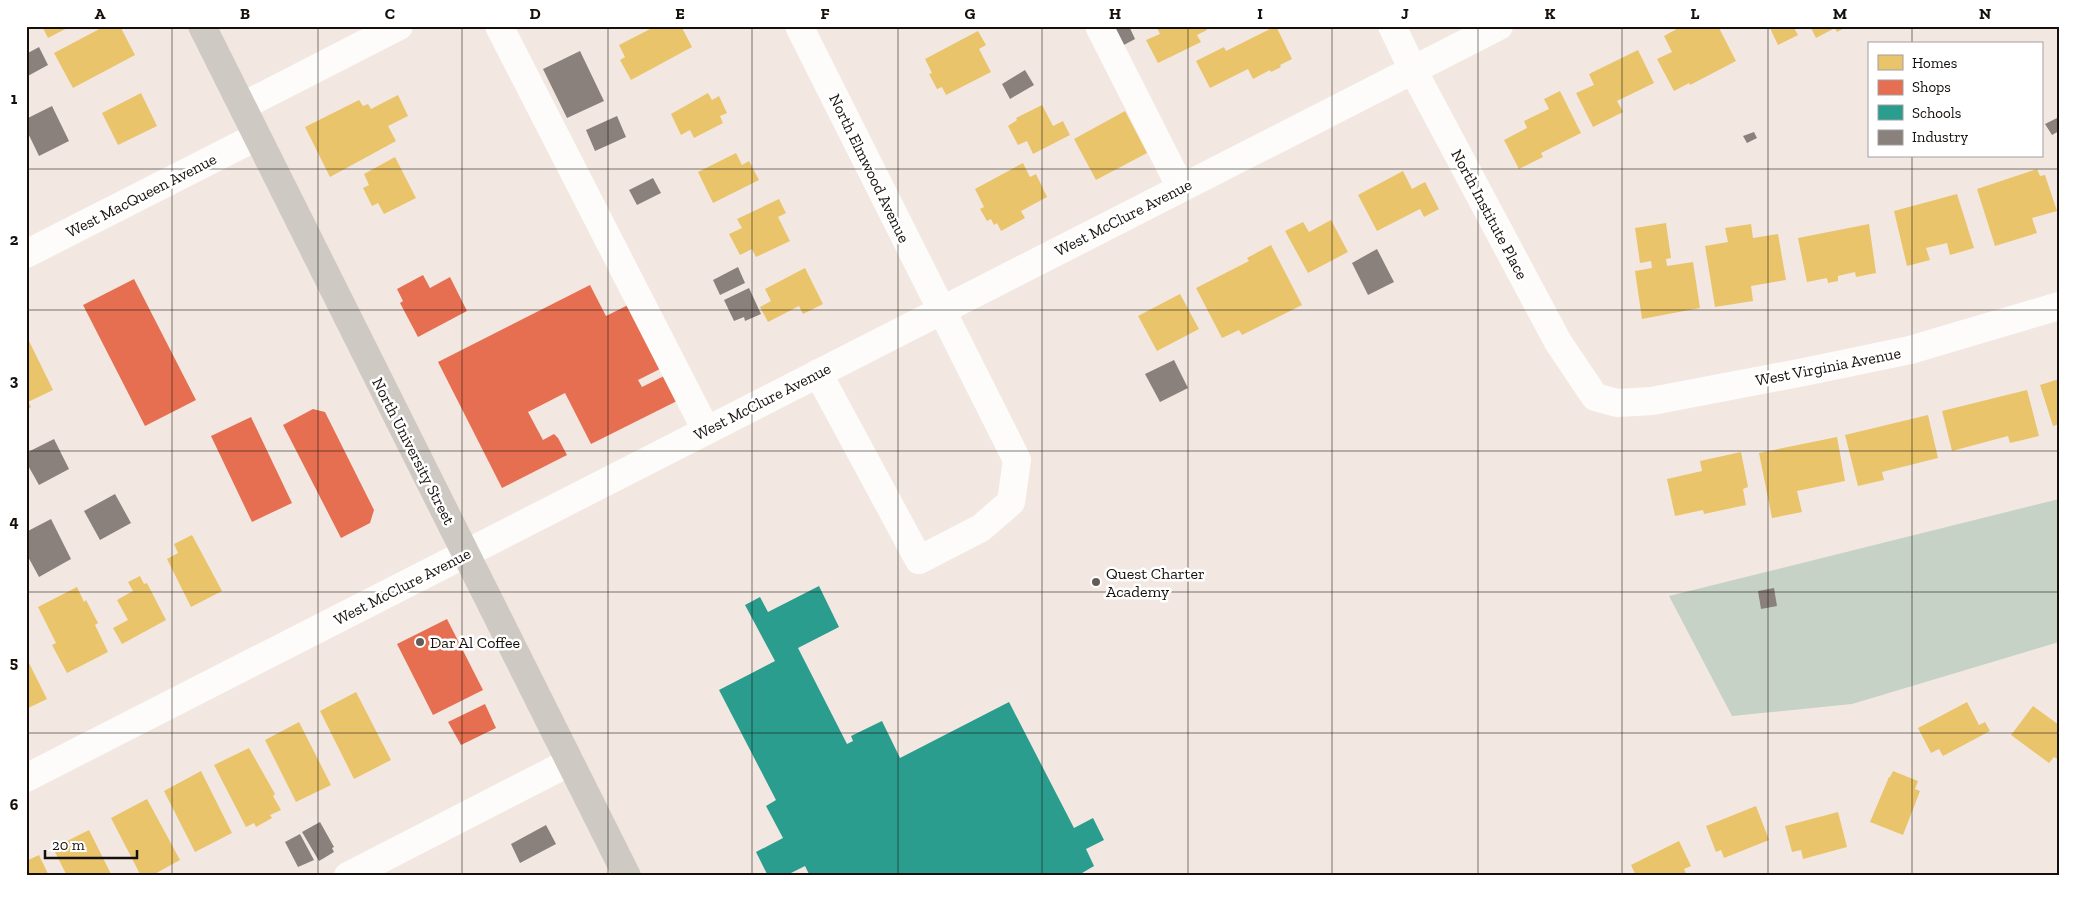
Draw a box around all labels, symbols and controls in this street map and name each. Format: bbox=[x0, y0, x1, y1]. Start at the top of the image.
text: A bbox=[95, 4, 106, 23]
text: B bbox=[240, 4, 250, 23]
text: C bbox=[385, 4, 395, 23]
text: D bbox=[529, 4, 541, 23]
text: E bbox=[675, 4, 685, 23]
text: F bbox=[820, 4, 830, 23]
text: G bbox=[965, 4, 976, 23]
text: H bbox=[1109, 4, 1121, 23]
text: I bbox=[1257, 4, 1263, 23]
text: J bbox=[1401, 4, 1409, 23]
text: K bbox=[1545, 4, 1556, 23]
text: L bbox=[1691, 4, 1700, 23]
text: M bbox=[1833, 4, 1847, 23]
text: N bbox=[1979, 4, 1991, 23]
legend bbox=[1868, 42, 2042, 158]
text: Homes bbox=[1912, 54, 1957, 72]
text: Shops bbox=[1912, 78, 1951, 96]
text: 1 bbox=[11, 89, 18, 108]
street label: North Elmwood Avenue bbox=[825, 91, 914, 246]
text: Schools bbox=[1912, 104, 1961, 122]
text: Industry bbox=[1912, 128, 1969, 146]
street label: North Institute Place bbox=[1447, 146, 1532, 283]
street label: West MacQueen Avenue bbox=[63, 149, 220, 242]
street label: West McClure Avenue bbox=[1052, 175, 1195, 260]
text: 2 bbox=[10, 230, 19, 249]
street label: West Virginia Avenue bbox=[1754, 343, 1902, 390]
street label: West McClure Avenue bbox=[691, 359, 834, 444]
text: 3 bbox=[10, 371, 19, 390]
street label: North University Street bbox=[368, 375, 459, 528]
text: 4 bbox=[9, 512, 19, 531]
street label: West McClure Avenue bbox=[331, 544, 474, 629]
place label: Quest Charter Academy bbox=[1106, 564, 1205, 601]
marker: Quest Charter Academy bbox=[1090, 576, 1102, 588]
place label: Dar Al Coffee bbox=[430, 633, 520, 652]
marker: Dar Al Coffee bbox=[414, 636, 426, 648]
text: 5 bbox=[10, 653, 18, 672]
text: 6 bbox=[10, 795, 19, 814]
scale bar bbox=[45, 827, 138, 859]
text: 20 m bbox=[52, 836, 85, 854]

